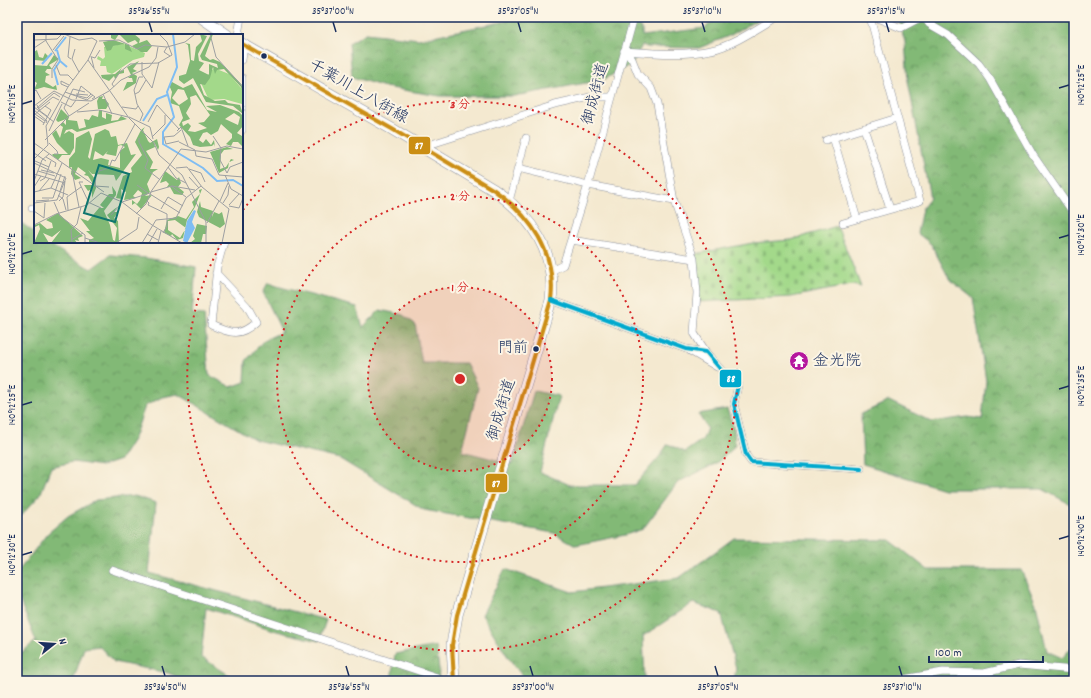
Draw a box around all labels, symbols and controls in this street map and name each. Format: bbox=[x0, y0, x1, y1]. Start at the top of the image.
text: 35°36'55"N bbox=[128, 5, 170, 19]
text: 35°37'00"N bbox=[312, 5, 354, 19]
text: 35°37'05"N bbox=[497, 5, 539, 19]
text: 35°37'10"N bbox=[683, 5, 721, 19]
text: 35°37'15"N bbox=[867, 5, 905, 19]
inset map bbox=[34, 34, 243, 243]
unlabelled marker bbox=[259, 51, 269, 61]
street label: 千葉川上八街線 bbox=[304, 54, 412, 130]
street label: 御成街道 bbox=[577, 60, 615, 128]
text: 140°12'25"E bbox=[1075, 64, 1089, 105]
text: 140°12'15"E bbox=[6, 84, 20, 123]
text: 3 分 bbox=[450, 97, 470, 114]
line badge: 87 bbox=[408, 136, 431, 155]
text: 87 bbox=[415, 139, 424, 155]
text: 2 分 bbox=[450, 189, 470, 206]
text: 140°12'30"E bbox=[1075, 214, 1089, 256]
text: 140°12'20"E bbox=[6, 233, 20, 275]
text: 1 分 bbox=[451, 280, 469, 297]
place label: 門前 bbox=[498, 338, 528, 360]
marker: 門前 bbox=[531, 344, 541, 354]
temple icon: 金光院 bbox=[788, 350, 810, 372]
place label: 金光院 bbox=[813, 350, 861, 373]
text: 140°12'35"E bbox=[1075, 365, 1089, 406]
line badge: 88 bbox=[719, 369, 742, 388]
centre of rings bbox=[453, 372, 467, 386]
text: 88 bbox=[727, 372, 736, 388]
street label: 御成街道 bbox=[482, 376, 522, 444]
text: 140°12'25"E bbox=[6, 384, 20, 425]
line badge: 87 bbox=[485, 473, 508, 493]
text: 87 bbox=[492, 477, 501, 493]
text: 140°12'40"E bbox=[1075, 515, 1089, 557]
text: 140°12'30"E bbox=[6, 534, 20, 576]
north arrow bbox=[34, 624, 74, 664]
text: N bbox=[53, 637, 70, 647]
scale bar bbox=[929, 638, 1043, 664]
text: 100 m bbox=[935, 645, 962, 662]
text: 35°36'50"N bbox=[144, 681, 186, 695]
text: 35°36'55"N bbox=[328, 681, 370, 695]
text: 35°37'00"N bbox=[512, 681, 554, 695]
text: 35°37'05"N bbox=[697, 681, 739, 695]
text: 35°37'10"N bbox=[883, 681, 921, 695]

